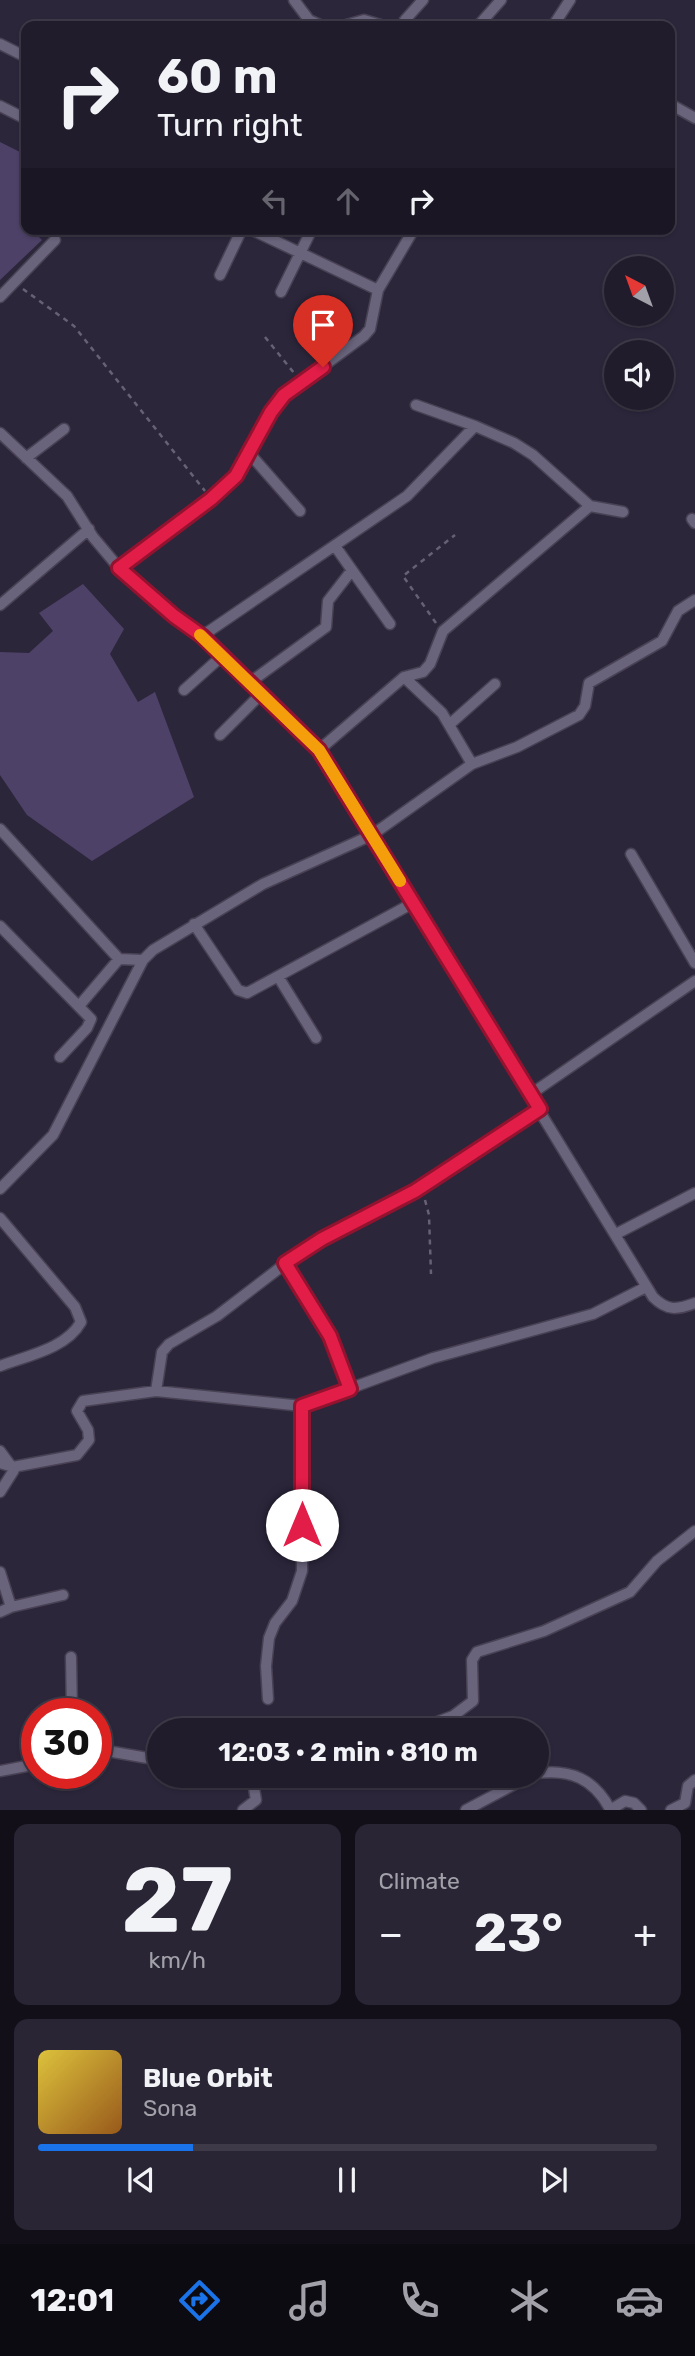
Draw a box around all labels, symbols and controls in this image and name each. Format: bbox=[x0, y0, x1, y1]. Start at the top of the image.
text: 60 m bbox=[157, 47, 278, 105]
icon: right bbox=[42, 49, 133, 140]
text: Turn right bbox=[157, 106, 302, 144]
icon: left bbox=[256, 182, 294, 220]
icon: ahead bbox=[329, 182, 367, 220]
icon: right bbox=[402, 182, 440, 220]
north arrow bbox=[604, 256, 674, 326]
map controls bbox=[604, 256, 674, 410]
pin bbox=[293, 295, 353, 367]
icon: arrive bbox=[304, 306, 342, 344]
button: sound bbox=[604, 340, 674, 410]
position arrow bbox=[265, 1488, 339, 1562]
speed limit sign: 30 bbox=[21, 1698, 112, 1789]
text: 12:03 · 2 min · 810 m bbox=[218, 1737, 478, 1768]
text: 27 bbox=[122, 1846, 233, 1954]
text: Climate bbox=[379, 1867, 460, 1895]
text: 23° bbox=[474, 1902, 563, 1964]
text: − bbox=[379, 1911, 403, 1957]
text: + bbox=[633, 1911, 657, 1957]
text: km/h bbox=[149, 1946, 206, 1974]
text: Blue Orbit bbox=[143, 2063, 273, 2094]
text: Sona bbox=[143, 2094, 197, 2122]
icon: previous bbox=[122, 2161, 160, 2199]
icon: pause bbox=[328, 2161, 366, 2199]
icon: next bbox=[535, 2161, 573, 2199]
icon: directions bbox=[175, 2276, 224, 2325]
icon: music bbox=[285, 2276, 334, 2325]
icon: phone bbox=[395, 2276, 444, 2325]
icon: climate bbox=[505, 2276, 554, 2325]
icon: car bbox=[615, 2276, 664, 2325]
text: 12:01 bbox=[31, 2281, 114, 2319]

